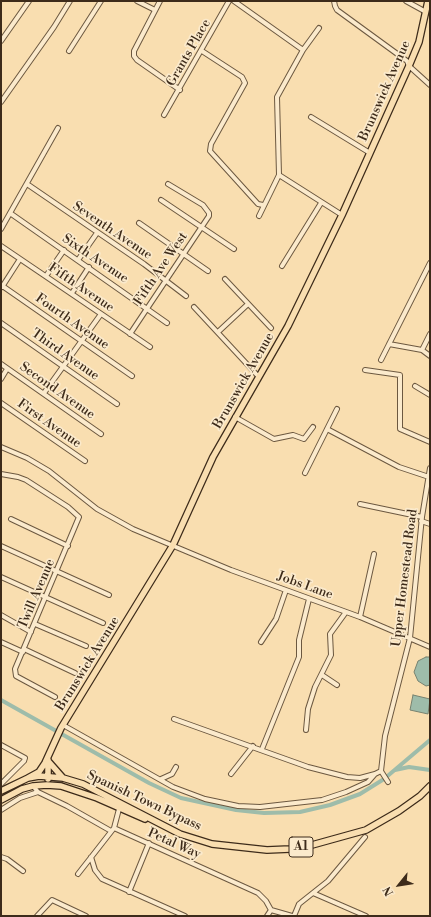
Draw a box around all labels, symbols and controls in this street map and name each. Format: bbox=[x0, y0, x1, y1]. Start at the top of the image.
street label: Grants Place bbox=[164, 17, 214, 89]
street label: Brunswick Avenue bbox=[356, 38, 414, 144]
street label: Seventh Avenue bbox=[69, 199, 155, 263]
street label: Fifth Ave West bbox=[131, 229, 191, 309]
street label: Sixth Avenue bbox=[59, 231, 131, 287]
street label: Fifth Avenue bbox=[45, 260, 117, 316]
street label: Fourth Avenue bbox=[32, 291, 112, 353]
street label: Third Avenue bbox=[28, 326, 102, 384]
street label: Brunswick Avenue bbox=[210, 330, 278, 432]
street label: Second Avenue bbox=[16, 359, 98, 423]
street label: First Avenue bbox=[14, 396, 84, 452]
street label: Upper Homestead Road bbox=[389, 508, 421, 648]
street label: Twill Avenue bbox=[15, 557, 59, 631]
street label: Jobs Lane bbox=[275, 569, 335, 603]
street label: Brunswick Avenue bbox=[53, 614, 123, 714]
street label: Spanish Town Bypass bbox=[84, 768, 204, 834]
street label: Petal Way bbox=[145, 825, 203, 863]
road number: A1 bbox=[289, 837, 313, 857]
north arrow bbox=[379, 865, 419, 905]
text: N bbox=[380, 884, 397, 898]

